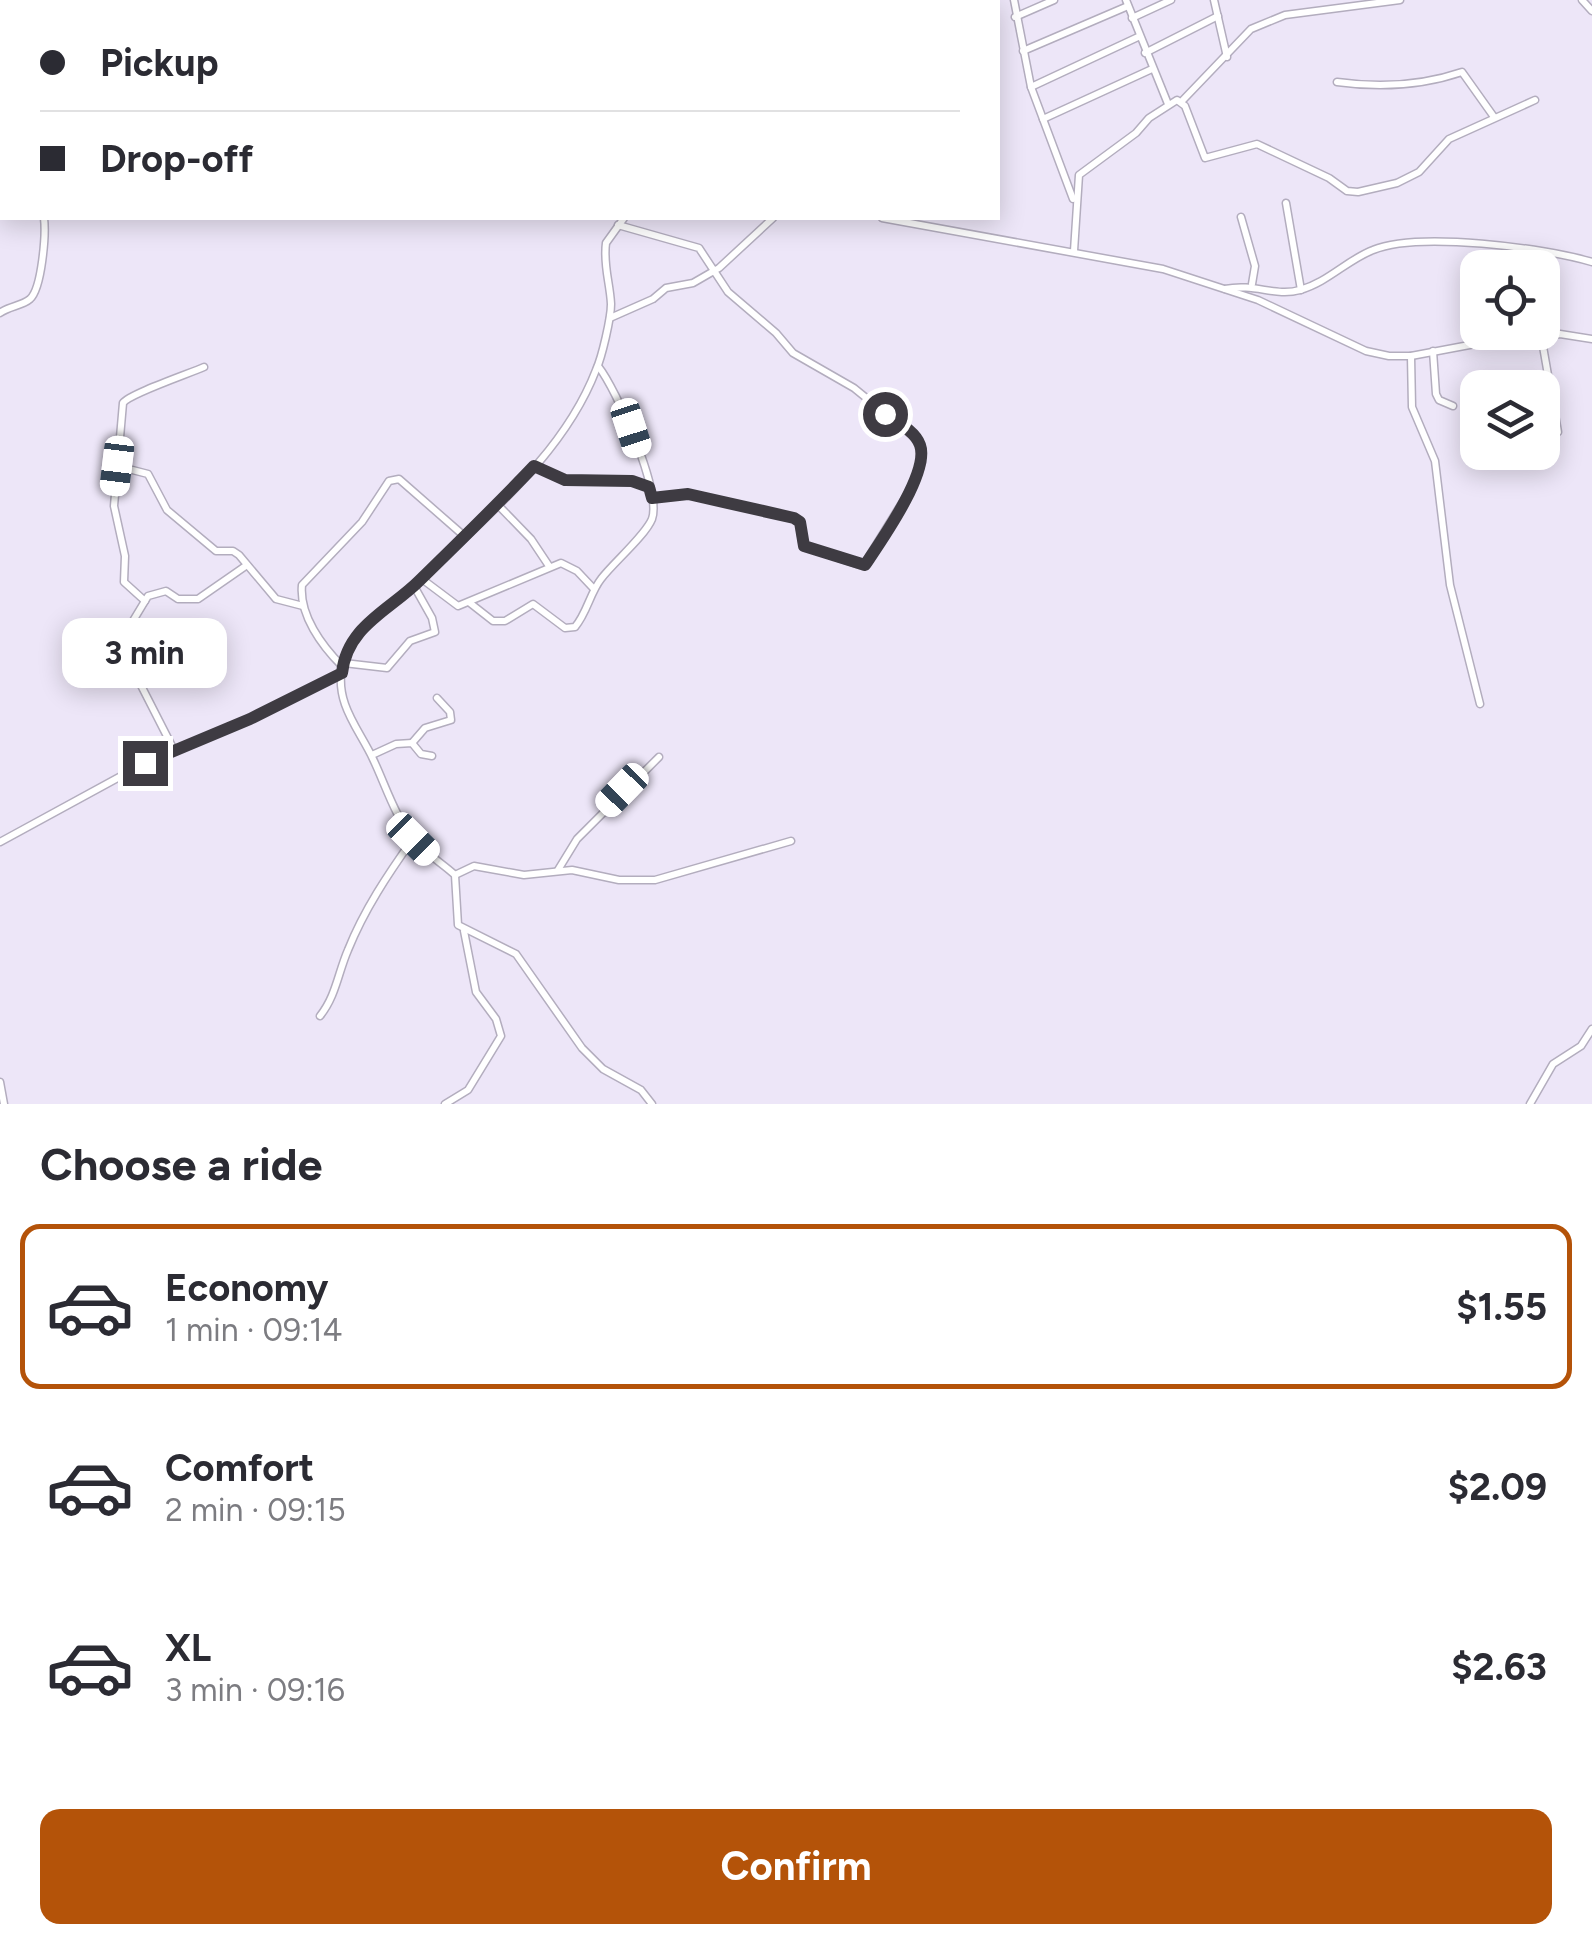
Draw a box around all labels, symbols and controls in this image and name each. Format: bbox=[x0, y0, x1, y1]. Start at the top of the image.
text: Pickup bbox=[100, 40, 218, 86]
text: Drop-off bbox=[100, 136, 253, 182]
map controls bbox=[1460, 250, 1560, 470]
button: locate bbox=[1460, 250, 1560, 350]
button: layers bbox=[1460, 370, 1560, 470]
route start bbox=[863, 392, 908, 437]
car bbox=[607, 395, 655, 461]
car bbox=[98, 434, 136, 498]
callout: 3 min bbox=[62, 618, 228, 688]
text: 3 min bbox=[105, 634, 184, 672]
route end bbox=[123, 741, 168, 786]
car bbox=[590, 758, 654, 822]
car bbox=[381, 807, 445, 871]
text: Choose a ride bbox=[40, 1137, 322, 1191]
icon: car bbox=[45, 1262, 135, 1352]
text: Economy bbox=[165, 1265, 328, 1311]
text: $1.55 bbox=[1456, 1284, 1547, 1330]
text: 1 min · 09:14 bbox=[165, 1311, 342, 1349]
icon: car bbox=[45, 1442, 135, 1532]
text: Comfort bbox=[165, 1445, 314, 1491]
text: $2.09 bbox=[1448, 1464, 1547, 1510]
text: 2 min · 09:15 bbox=[165, 1491, 346, 1529]
icon: car bbox=[45, 1622, 135, 1712]
text: XL bbox=[165, 1625, 211, 1671]
text: $2.63 bbox=[1451, 1644, 1547, 1690]
text: 3 min · 09:16 bbox=[165, 1671, 345, 1709]
button: Confirm bbox=[40, 1809, 1552, 1924]

